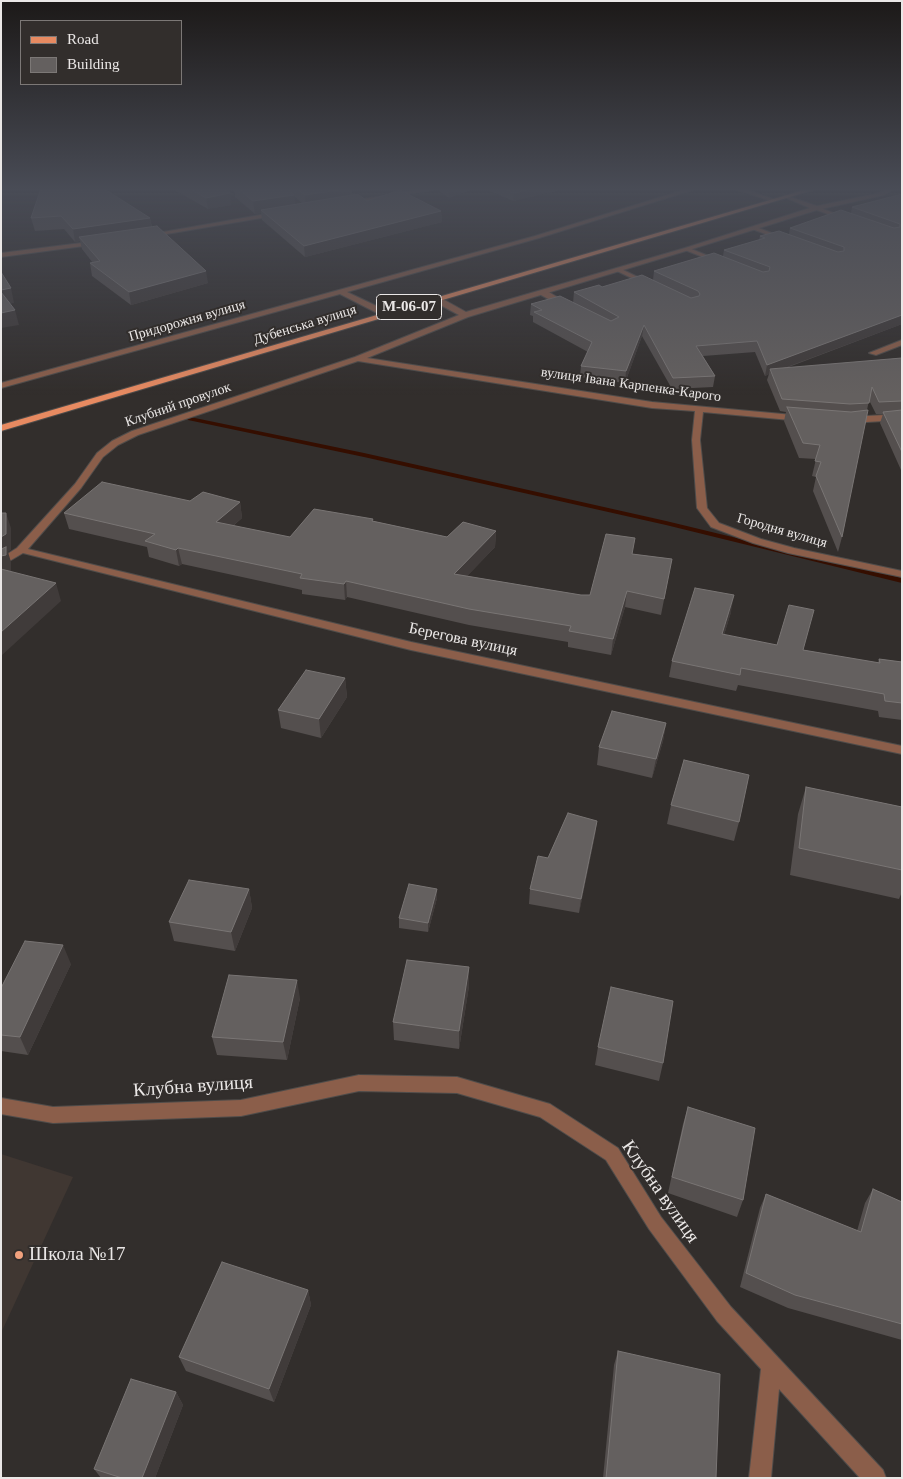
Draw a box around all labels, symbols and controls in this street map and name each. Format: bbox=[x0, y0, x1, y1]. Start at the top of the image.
legend bbox=[20, 20, 182, 85]
text: Road bbox=[67, 31, 99, 47]
text: Building bbox=[67, 56, 120, 72]
road number: М-06-07 bbox=[376, 294, 442, 320]
street label: Придорожня вулиця bbox=[127, 296, 247, 346]
street label: Дубенська вулиця bbox=[251, 301, 359, 349]
street label: вулиця Івана Карпенка-Карого bbox=[540, 364, 722, 406]
street label: Клубний провулок bbox=[123, 379, 233, 431]
street label: Городня вулиця bbox=[735, 510, 829, 552]
street label: Берегова вулиця bbox=[407, 619, 519, 661]
street label: Клубна вулиця bbox=[132, 1071, 254, 1103]
street label: Клубна вулиця bbox=[616, 1136, 704, 1248]
place label: Школа №17 bbox=[29, 1244, 125, 1266]
marker: Школа №17 bbox=[13, 1249, 25, 1261]

